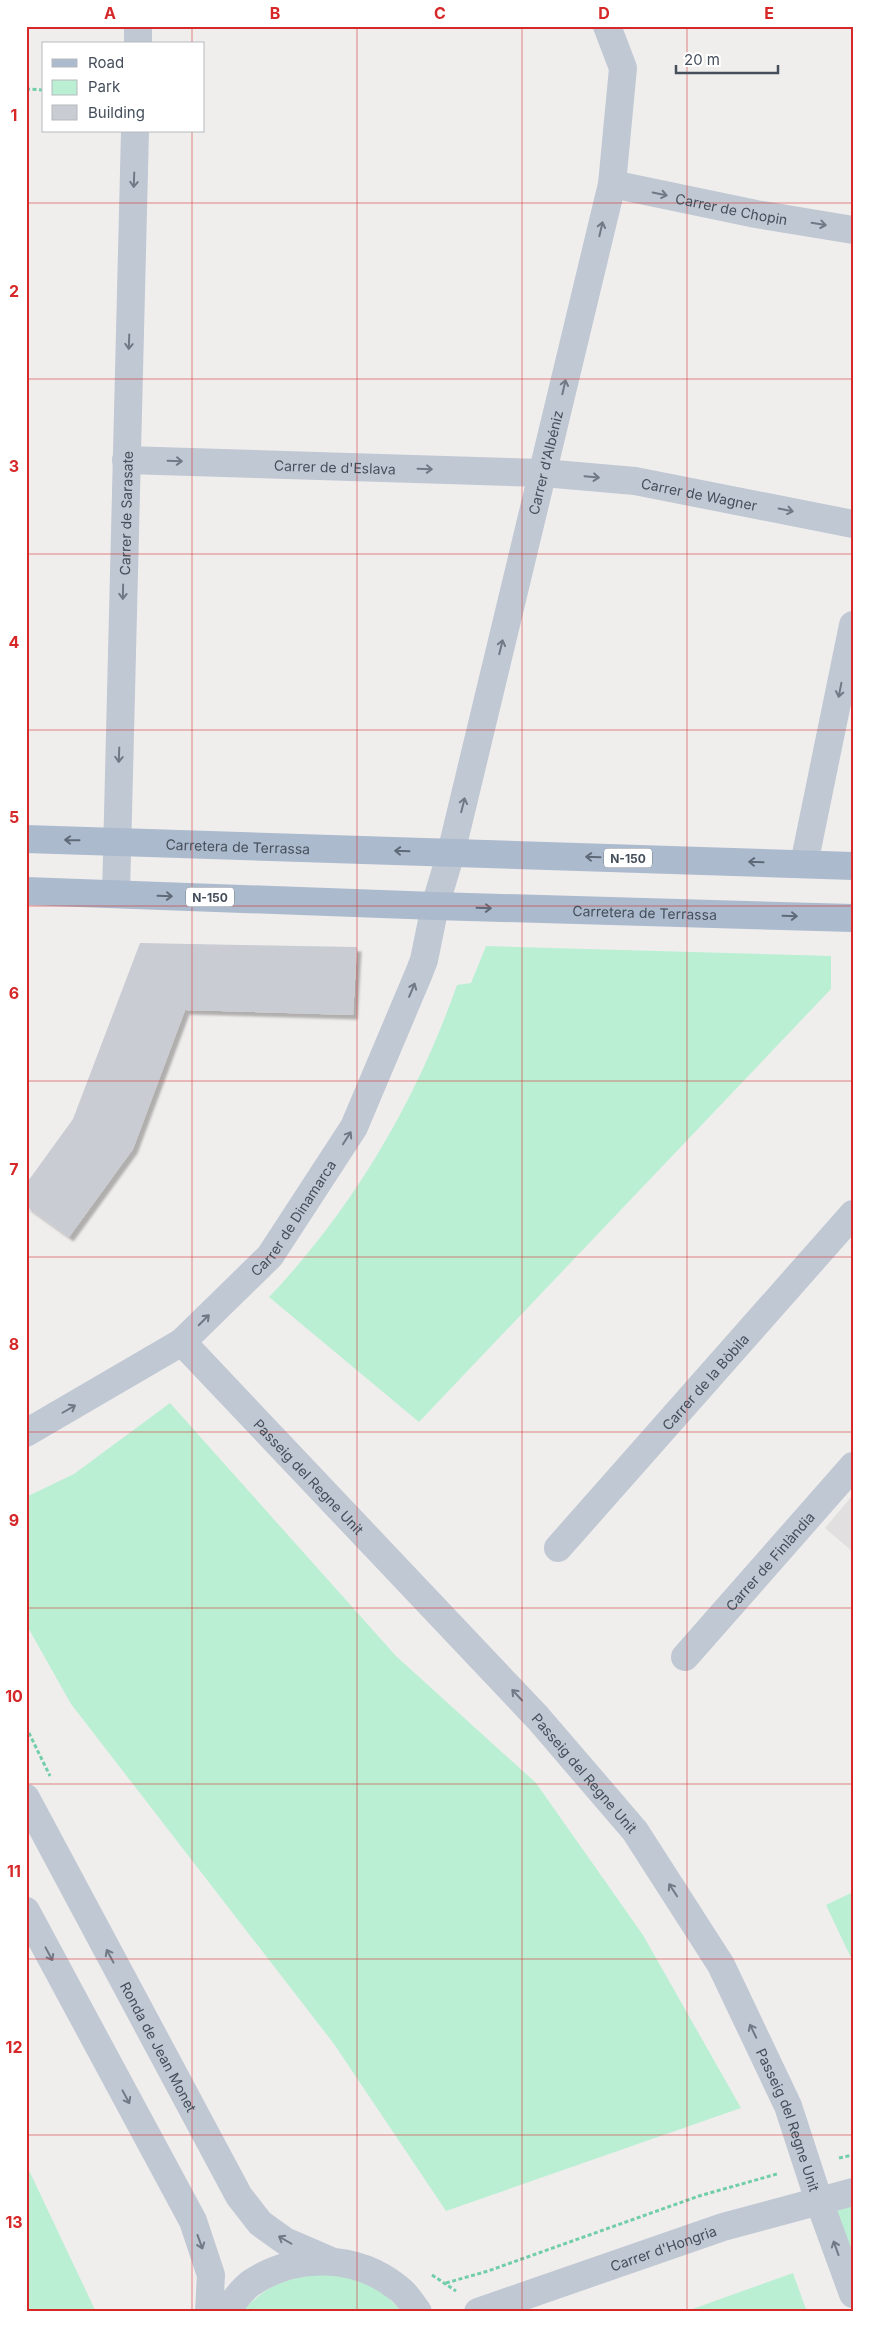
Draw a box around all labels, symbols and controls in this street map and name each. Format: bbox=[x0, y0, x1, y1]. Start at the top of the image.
text: A bbox=[104, 3, 116, 23]
text: B bbox=[270, 3, 280, 23]
text: C bbox=[434, 3, 446, 23]
text: D bbox=[598, 3, 610, 23]
text: E bbox=[764, 3, 774, 23]
legend bbox=[42, 42, 205, 132]
scale bar bbox=[676, 42, 779, 74]
text: 20 m bbox=[684, 50, 720, 69]
text: Road bbox=[88, 53, 124, 72]
text: Park bbox=[88, 77, 121, 96]
text: Building bbox=[88, 103, 145, 122]
text: 1 bbox=[11, 105, 17, 125]
one-way arrow bbox=[129, 172, 138, 188]
street label: Carrer de Chopin bbox=[674, 189, 789, 228]
one-way arrow bbox=[651, 190, 667, 199]
one-way arrow bbox=[811, 219, 827, 229]
one-way arrow bbox=[597, 222, 606, 238]
text: 2 bbox=[9, 281, 19, 301]
one-way arrow bbox=[124, 334, 134, 350]
one-way arrow bbox=[560, 380, 569, 396]
street label: Carrer d'Albéniz bbox=[524, 408, 566, 516]
street label: Carrer de Sarasate bbox=[115, 451, 136, 576]
text: 3 bbox=[9, 456, 19, 476]
street label: Carrer de d'Eslava bbox=[274, 456, 396, 477]
one-way arrow bbox=[166, 457, 182, 466]
one-way arrow bbox=[416, 465, 432, 474]
one-way arrow bbox=[583, 473, 599, 482]
street label: Carrer de Wagner bbox=[640, 474, 759, 513]
one-way arrow bbox=[778, 506, 794, 515]
one-way arrow bbox=[118, 584, 128, 600]
text: 4 bbox=[9, 632, 20, 652]
one-way arrow bbox=[497, 640, 506, 656]
one-way arrow bbox=[834, 681, 844, 697]
one-way arrow bbox=[115, 747, 124, 763]
one-way arrow bbox=[459, 798, 468, 814]
text: 5 bbox=[9, 807, 19, 827]
one-way arrow bbox=[64, 835, 80, 844]
street label: Carretera de Terrassa bbox=[165, 835, 310, 857]
one-way arrow bbox=[395, 846, 411, 855]
road number: N-150 bbox=[604, 848, 652, 868]
one-way arrow bbox=[586, 852, 602, 861]
one-way arrow bbox=[748, 858, 764, 867]
road number: N-150 bbox=[186, 888, 234, 906]
one-way arrow bbox=[156, 891, 173, 901]
street label: Carretera de Terrassa bbox=[572, 901, 717, 923]
one-way arrow bbox=[476, 903, 492, 912]
one-way arrow bbox=[782, 911, 798, 921]
text: 6 bbox=[9, 983, 19, 1003]
one-way arrow bbox=[408, 983, 417, 998]
one-way arrow bbox=[342, 1132, 352, 1146]
street label: Carrer de Dinamarca bbox=[247, 1157, 339, 1279]
text: 7 bbox=[9, 1159, 19, 1179]
one-way arrow bbox=[198, 1314, 210, 1326]
street label: Carrer de la Bòbila bbox=[658, 1330, 752, 1433]
text: 8 bbox=[9, 1334, 19, 1354]
one-way arrow bbox=[61, 1403, 75, 1413]
street label: Passeig del Regne Unit bbox=[251, 1415, 368, 1538]
street label: Carrer de Finlàndia bbox=[722, 1508, 818, 1614]
text: 9 bbox=[9, 1510, 19, 1530]
text: 10 bbox=[5, 1686, 23, 1706]
one-way arrow bbox=[511, 1689, 523, 1702]
street label: Passeig del Regne Unit bbox=[529, 1709, 641, 1836]
text: 11 bbox=[7, 1861, 21, 1881]
one-way arrow bbox=[668, 1883, 678, 1897]
one-way arrow bbox=[45, 1946, 54, 1961]
one-way arrow bbox=[104, 1949, 114, 1963]
street label: Ronda de Jean Monet bbox=[117, 1979, 201, 2115]
one-way arrow bbox=[748, 2024, 757, 2039]
text: 12 bbox=[6, 2037, 22, 2057]
street label: Passeig del Regne Unit bbox=[753, 2045, 824, 2194]
one-way arrow bbox=[121, 2090, 131, 2105]
text: 13 bbox=[5, 2212, 23, 2232]
street label: Carrer d'Hongria bbox=[608, 2221, 719, 2274]
one-way arrow bbox=[196, 2233, 205, 2249]
one-way arrow bbox=[277, 2235, 292, 2245]
one-way arrow bbox=[831, 2241, 840, 2256]

